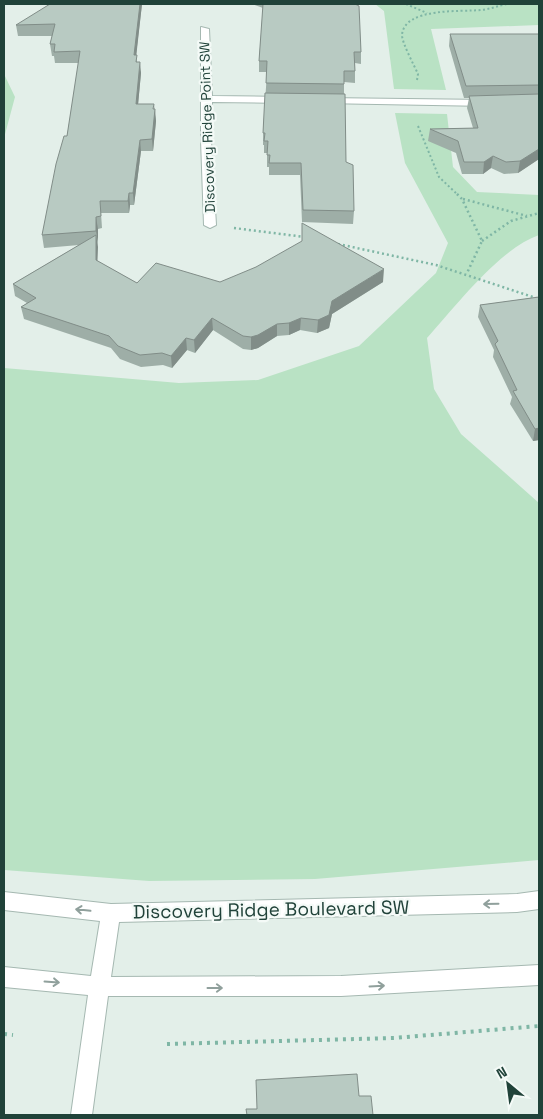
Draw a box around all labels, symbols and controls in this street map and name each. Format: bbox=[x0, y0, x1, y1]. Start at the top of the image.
street label: Discovery Ridge Point SW bbox=[195, 41, 219, 213]
street label: Discovery Ridge Boulevard SW bbox=[133, 895, 409, 924]
one-way arrow bbox=[483, 899, 499, 909]
one-way arrow bbox=[76, 905, 92, 915]
one-way arrow bbox=[44, 978, 60, 987]
one-way arrow bbox=[368, 981, 385, 991]
one-way arrow bbox=[206, 983, 222, 993]
north arrow bbox=[483, 1059, 533, 1109]
text: N bbox=[493, 1062, 510, 1083]

